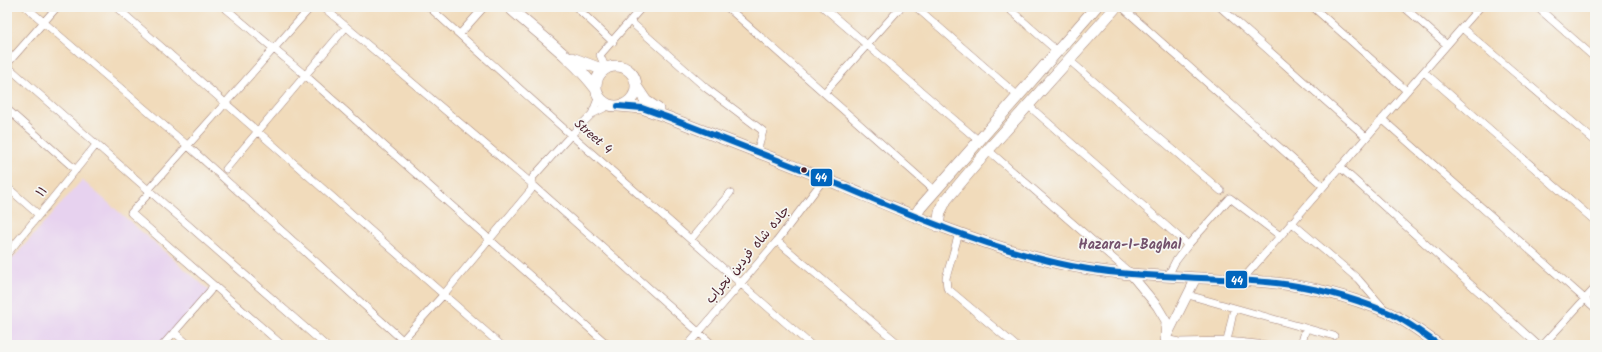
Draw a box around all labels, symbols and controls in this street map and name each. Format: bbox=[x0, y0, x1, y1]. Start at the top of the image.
street label: Street 4 bbox=[569, 114, 617, 160]
unlabelled marker bbox=[799, 165, 809, 175]
line badge: 44 bbox=[810, 168, 833, 187]
text: 44 bbox=[815, 169, 827, 187]
street label: ۱۱ bbox=[31, 182, 53, 202]
street label: جاده شاه فردین نجراب bbox=[700, 201, 796, 309]
district label: Hazara-I-Baghal bbox=[1079, 234, 1182, 256]
line badge: 44 bbox=[1225, 270, 1248, 289]
text: 44 bbox=[1231, 272, 1243, 290]

